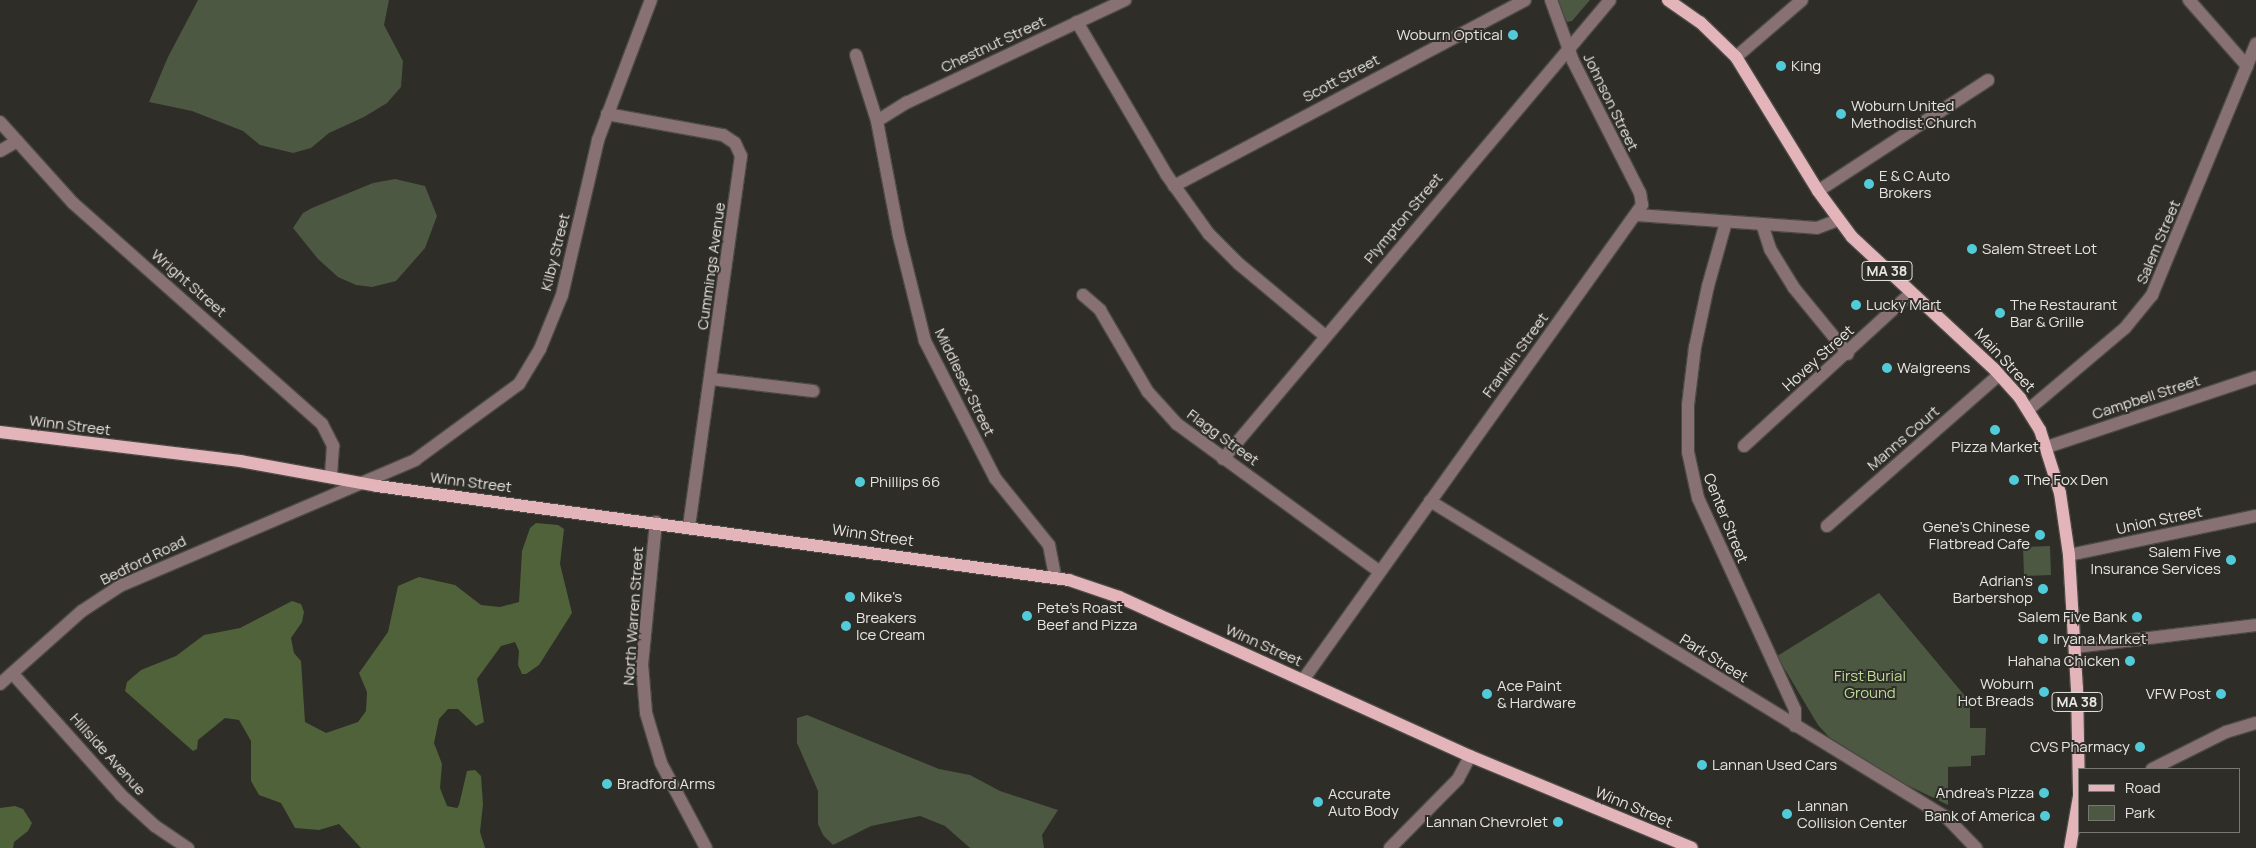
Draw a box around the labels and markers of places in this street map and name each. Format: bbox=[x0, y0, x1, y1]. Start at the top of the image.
place label: Woburn Optical bbox=[1397, 26, 1503, 44]
marker: Woburn Optical bbox=[1507, 29, 1519, 41]
place label: King bbox=[1791, 57, 1821, 75]
marker: King bbox=[1775, 60, 1787, 72]
place label: Woburn United Methodist Church bbox=[1851, 96, 1976, 131]
marker: Woburn United Methodist Church bbox=[1835, 108, 1847, 120]
place label: E & C Auto Brokers bbox=[1879, 166, 1950, 201]
marker: E & C Auto Brokers bbox=[1863, 178, 1875, 190]
place label: Salem Street Lot bbox=[1982, 240, 2097, 258]
marker: Salem Street Lot bbox=[1966, 243, 1978, 255]
place label: The Restaurant Bar & Grille bbox=[2010, 295, 2117, 330]
place label: Lucky Mart bbox=[1866, 296, 1942, 314]
marker: Lucky Mart bbox=[1850, 299, 1862, 311]
marker: The Restaurant Bar & Grille bbox=[1994, 307, 2006, 319]
place label: Walgreens bbox=[1897, 359, 1970, 377]
marker: Walgreens bbox=[1881, 362, 1893, 374]
marker: Pizza Market bbox=[1989, 424, 2001, 436]
place label: Pizza Market bbox=[1951, 438, 2039, 456]
place label: The Fox Den bbox=[2024, 471, 2108, 489]
place label: Phillips 66 bbox=[870, 473, 940, 491]
marker: The Fox Den bbox=[2008, 474, 2020, 486]
marker: Phillips 66 bbox=[854, 476, 866, 488]
place label: Gene's Chinese Flatbread Cafe bbox=[1923, 517, 2030, 552]
marker: Gene's Chinese Flatbread Cafe bbox=[2034, 529, 2046, 541]
place label: Salem Five Insurance Services bbox=[2090, 542, 2221, 577]
marker: Salem Five Insurance Services bbox=[2225, 554, 2237, 566]
place label: Adrian's Barbershop bbox=[1953, 571, 2033, 606]
marker: Adrian's Barbershop bbox=[2037, 583, 2049, 595]
place label: Mike's bbox=[860, 588, 902, 606]
marker: Mike's bbox=[844, 591, 856, 603]
place label: Pete's Roast Beef and Pizza bbox=[1037, 598, 1137, 633]
place label: Breakers Ice Cream bbox=[856, 608, 925, 643]
place label: Salem Five Bank bbox=[2018, 608, 2127, 626]
marker: Pete's Roast Beef and Pizza bbox=[1021, 610, 1033, 622]
marker: Salem Five Bank bbox=[2131, 611, 2143, 623]
marker: Breakers Ice Cream bbox=[840, 620, 852, 632]
place label: Iryana Market bbox=[2053, 630, 2146, 648]
marker: Iryana Market bbox=[2037, 633, 2049, 645]
place label: Hahaha Chicken bbox=[2008, 652, 2120, 670]
marker: Hahaha Chicken bbox=[2124, 655, 2136, 667]
place label: Woburn Hot Breads bbox=[1958, 674, 2034, 709]
place label: Ace Paint & Hardware bbox=[1497, 676, 1576, 711]
place label: VFW Post bbox=[2146, 685, 2211, 703]
marker: Woburn Hot Breads bbox=[2038, 686, 2050, 698]
marker: Ace Paint & Hardware bbox=[1481, 688, 1493, 700]
marker: VFW Post bbox=[2215, 688, 2227, 700]
place label: CVS Pharmacy bbox=[2030, 738, 2130, 756]
marker: CVS Pharmacy bbox=[2134, 741, 2146, 753]
place label: Lannan Used Cars bbox=[1712, 756, 1837, 774]
marker: Lannan Used Cars bbox=[1696, 759, 1708, 771]
place label: Bradford Arms bbox=[617, 775, 715, 793]
marker: Bradford Arms bbox=[601, 778, 613, 790]
place label: Accurate Auto Body bbox=[1328, 784, 1399, 819]
place label: Andrea's Pizza bbox=[1936, 784, 2034, 802]
marker: Andrea's Pizza bbox=[2038, 787, 2050, 799]
marker: Accurate Auto Body bbox=[1312, 796, 1324, 808]
place label: Lannan Collision Center bbox=[1797, 796, 1907, 831]
place label: Bank of America bbox=[1924, 807, 2035, 825]
marker: Lannan Collision Center bbox=[1781, 808, 1793, 820]
marker: Bank of America bbox=[2039, 810, 2051, 822]
place label: Lannan Chevrolet bbox=[1426, 813, 1548, 831]
marker: Lannan Chevrolet bbox=[1552, 816, 1564, 828]

